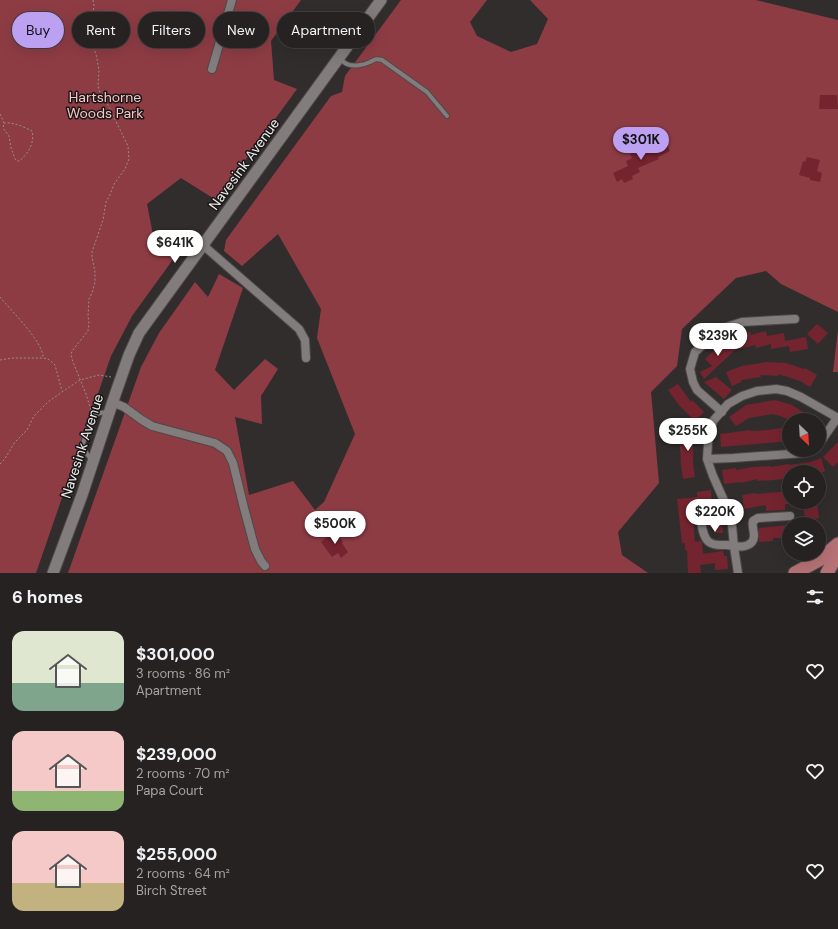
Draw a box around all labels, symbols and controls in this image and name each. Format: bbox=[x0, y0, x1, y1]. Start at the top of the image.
chip: Buy bbox=[12, 12, 64, 48]
chip: Rent bbox=[72, 12, 130, 48]
chip: Filters bbox=[138, 12, 205, 48]
chip: New bbox=[213, 12, 269, 48]
chip: Apartment bbox=[277, 12, 375, 48]
park label: Hartshorne Woods Park bbox=[67, 88, 143, 122]
street label: Navesink Avenue bbox=[205, 115, 283, 213]
pin: $301K bbox=[613, 127, 669, 161]
text: $301K bbox=[622, 131, 660, 148]
pin: $641K bbox=[147, 230, 203, 264]
text: $641K bbox=[156, 234, 194, 251]
pin: $239K bbox=[690, 323, 746, 357]
text: $239K bbox=[698, 327, 738, 344]
street label: Navesink Avenue bbox=[57, 391, 107, 501]
north arrow bbox=[782, 413, 826, 457]
map controls bbox=[782, 413, 826, 561]
pin: $255K bbox=[660, 418, 716, 452]
text: $255K bbox=[668, 422, 708, 439]
button: locate bbox=[782, 465, 826, 509]
pin: $220K bbox=[687, 499, 743, 533]
text: $220K bbox=[695, 503, 735, 520]
pin: $500K bbox=[307, 511, 363, 545]
text: $500K bbox=[314, 515, 356, 532]
button: layers bbox=[782, 517, 826, 561]
text: 6 homes bbox=[12, 586, 83, 608]
icon: filters bbox=[804, 586, 826, 608]
text: $301,000 bbox=[136, 643, 215, 665]
icon: home bbox=[44, 647, 92, 695]
icon: heart bbox=[804, 660, 826, 682]
text: 3 rooms · 86 m² bbox=[136, 665, 230, 682]
text: Apartment bbox=[136, 682, 201, 699]
text: $239,000 bbox=[136, 743, 217, 765]
icon: home bbox=[44, 747, 92, 795]
icon: heart bbox=[804, 760, 826, 782]
text: 2 rooms · 70 m² bbox=[136, 765, 230, 782]
text: Papa Court bbox=[136, 782, 203, 799]
text: $255,000 bbox=[136, 843, 217, 865]
icon: home bbox=[44, 847, 92, 895]
icon: heart bbox=[804, 860, 826, 882]
text: 2 rooms · 64 m² bbox=[136, 865, 230, 882]
text: Birch Street bbox=[136, 882, 207, 899]

